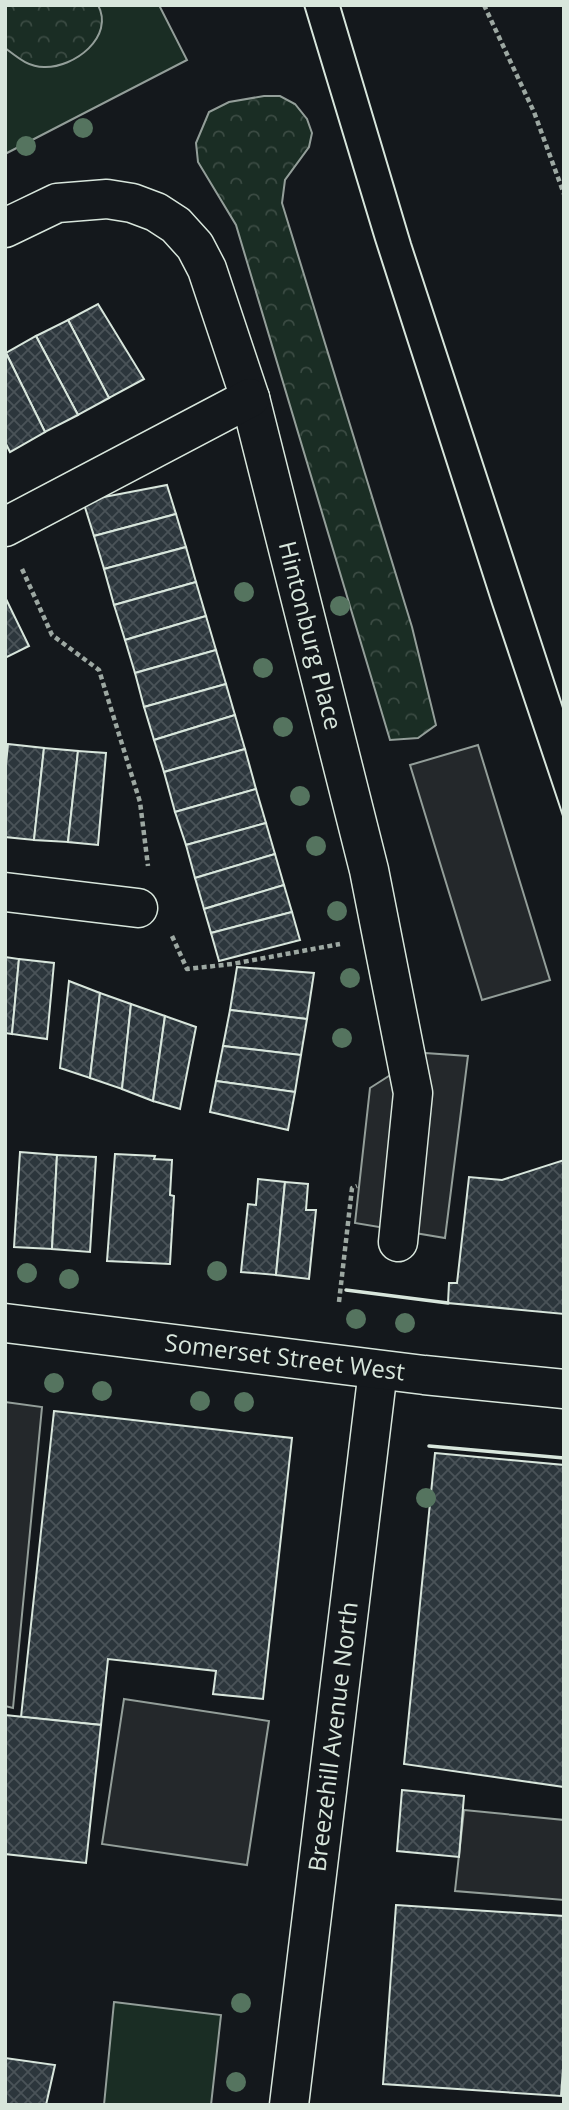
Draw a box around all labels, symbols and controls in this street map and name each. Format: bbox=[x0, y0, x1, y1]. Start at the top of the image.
street label: Hintonburg Place bbox=[272, 537, 351, 733]
street label: Somerset Street West bbox=[163, 1325, 407, 1388]
street label: Breezehill Avenue North bbox=[299, 1600, 365, 1873]

